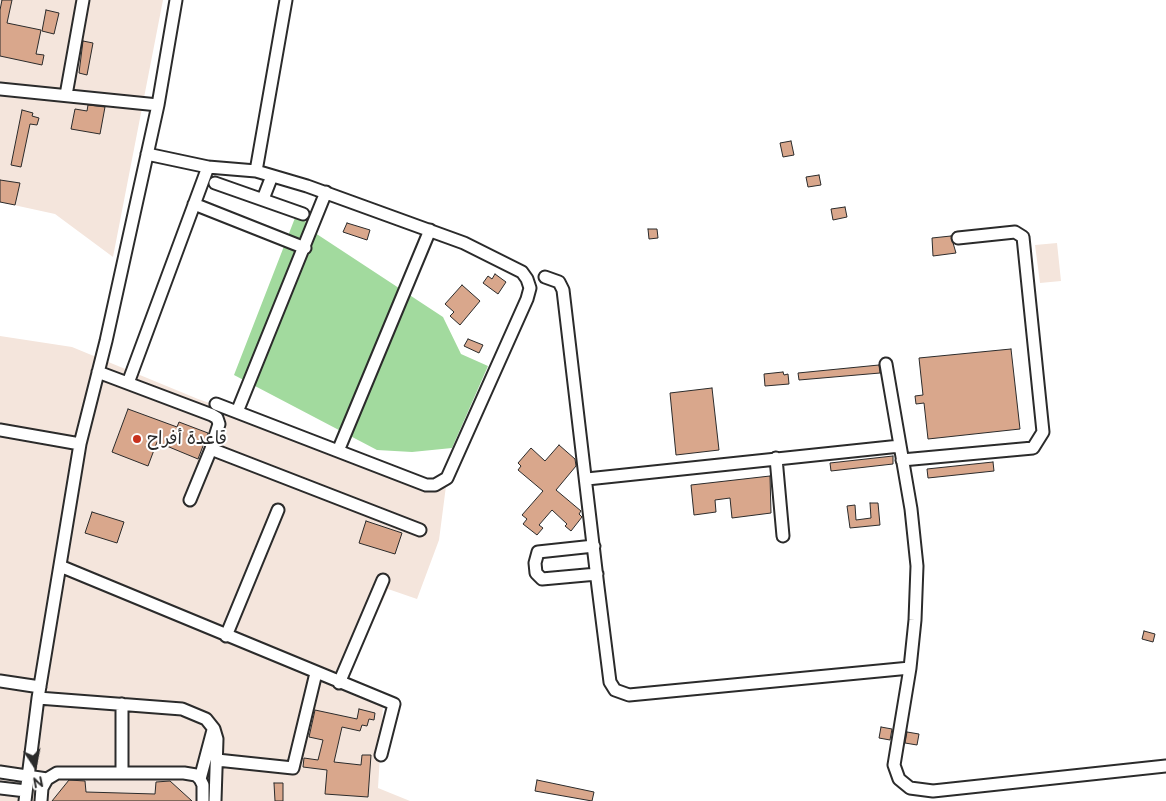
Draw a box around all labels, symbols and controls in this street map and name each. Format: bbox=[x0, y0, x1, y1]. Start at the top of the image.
place label: قاعدة أفراح bbox=[147, 428, 227, 450]
marker: قاعدة أفراح bbox=[131, 433, 143, 445]
north arrow bbox=[10, 741, 60, 791]
text: N bbox=[31, 772, 45, 791]

